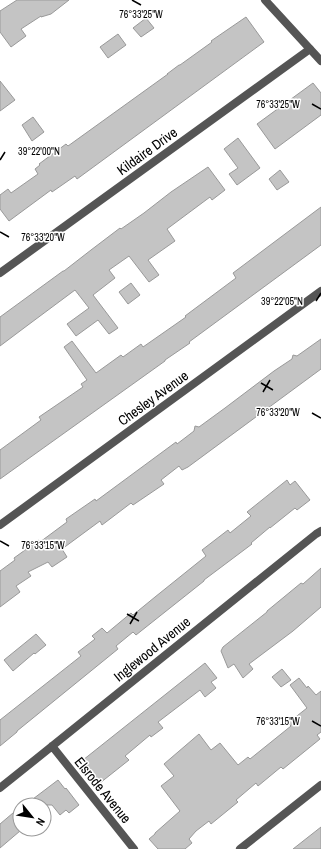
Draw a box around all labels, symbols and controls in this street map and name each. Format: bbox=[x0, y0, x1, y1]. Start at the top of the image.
text: 76°33'25"W bbox=[119, 8, 163, 21]
text: 76°33'25"W bbox=[256, 98, 300, 111]
street label: Kildaire Drive bbox=[113, 123, 181, 179]
text: 39°22'00"N bbox=[18, 145, 60, 158]
text: 76°33'20"W bbox=[21, 231, 65, 244]
text: 39°22'05"N bbox=[261, 295, 303, 308]
street label: Chesley Avenue bbox=[114, 366, 192, 430]
text: 76°33'20"W bbox=[256, 406, 300, 419]
text: 76°33'15"W bbox=[21, 539, 65, 552]
street label: Inglewood Avenue bbox=[110, 613, 194, 685]
text: 76°33'15"W bbox=[256, 715, 300, 728]
street label: Elsrode Avenue bbox=[71, 753, 135, 827]
north arrow bbox=[12, 797, 52, 837]
text: N bbox=[33, 816, 48, 828]

